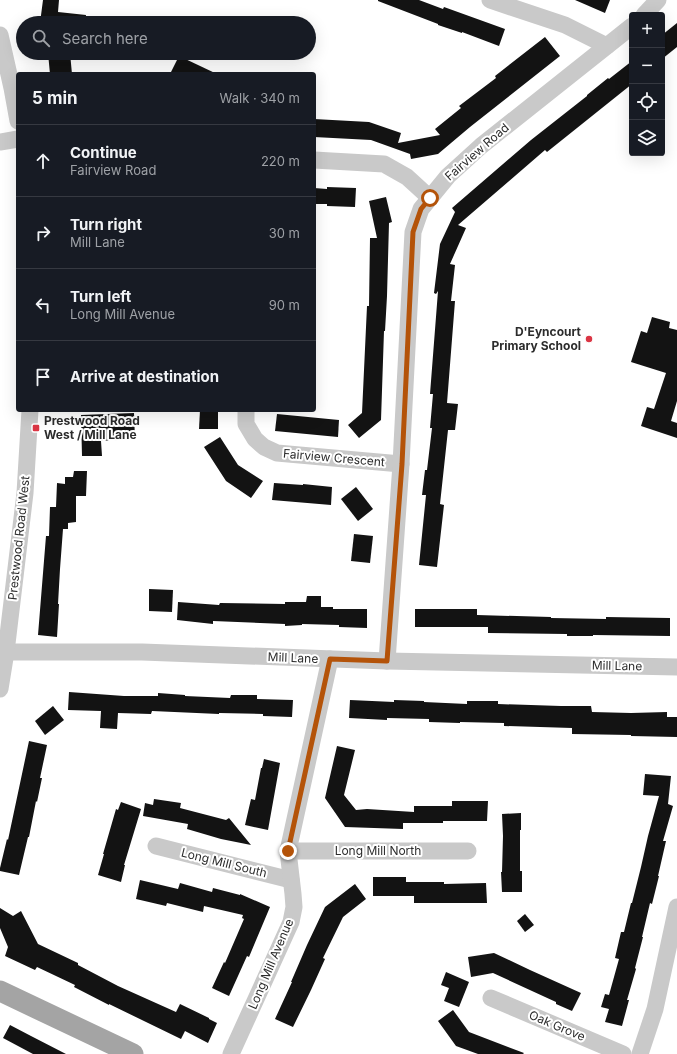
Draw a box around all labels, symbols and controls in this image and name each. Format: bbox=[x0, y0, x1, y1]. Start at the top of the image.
map controls bbox=[629, 12, 665, 156]
button: + bbox=[629, 12, 665, 48]
search box bbox=[16, 16, 316, 60]
icon: search bbox=[30, 27, 52, 49]
text: Search here bbox=[62, 29, 148, 48]
button: − bbox=[629, 48, 665, 84]
button: locate bbox=[629, 84, 665, 120]
text: 5 min bbox=[32, 88, 78, 108]
text: Walk · 340 m bbox=[220, 90, 300, 106]
street label: Fairview Road bbox=[442, 120, 512, 183]
button: layers bbox=[629, 120, 665, 156]
text: Continue bbox=[70, 143, 137, 162]
icon: ahead bbox=[32, 150, 54, 172]
text: 220 m bbox=[261, 153, 300, 169]
text: Fairview Road bbox=[70, 162, 156, 178]
route start bbox=[421, 189, 439, 207]
text: Turn right bbox=[70, 215, 142, 234]
icon: right bbox=[32, 222, 54, 244]
text: 30 m bbox=[269, 225, 300, 241]
text: Mill Lane bbox=[70, 234, 125, 250]
text: Turn left bbox=[70, 287, 131, 306]
icon: left bbox=[32, 294, 54, 316]
text: 90 m bbox=[269, 297, 300, 313]
text: Long Mill Avenue bbox=[70, 306, 175, 322]
place label: D'Eyncourt Primary School bbox=[492, 324, 582, 353]
marker: D'Eyncourt Primary School bbox=[584, 334, 594, 344]
icon: arrive bbox=[32, 366, 54, 388]
text: Arrive at destination bbox=[70, 367, 219, 386]
place label: Prestwood Road West / Mill Lane bbox=[44, 413, 140, 442]
marker: Prestwood Road West / Mill Lane bbox=[31, 423, 41, 433]
street label: Fairview Crescent bbox=[283, 446, 386, 469]
street label: Prestwood Road West bbox=[5, 475, 32, 601]
street label: Mill Lane bbox=[267, 649, 319, 666]
street label: Mill Lane bbox=[592, 658, 642, 673]
route end bbox=[279, 842, 297, 860]
street label: Long Mill North bbox=[335, 843, 421, 858]
street label: Long Mill South bbox=[180, 845, 269, 880]
street label: Long Mill Avenue bbox=[245, 916, 296, 1011]
street label: Oak Grove bbox=[527, 1007, 588, 1044]

